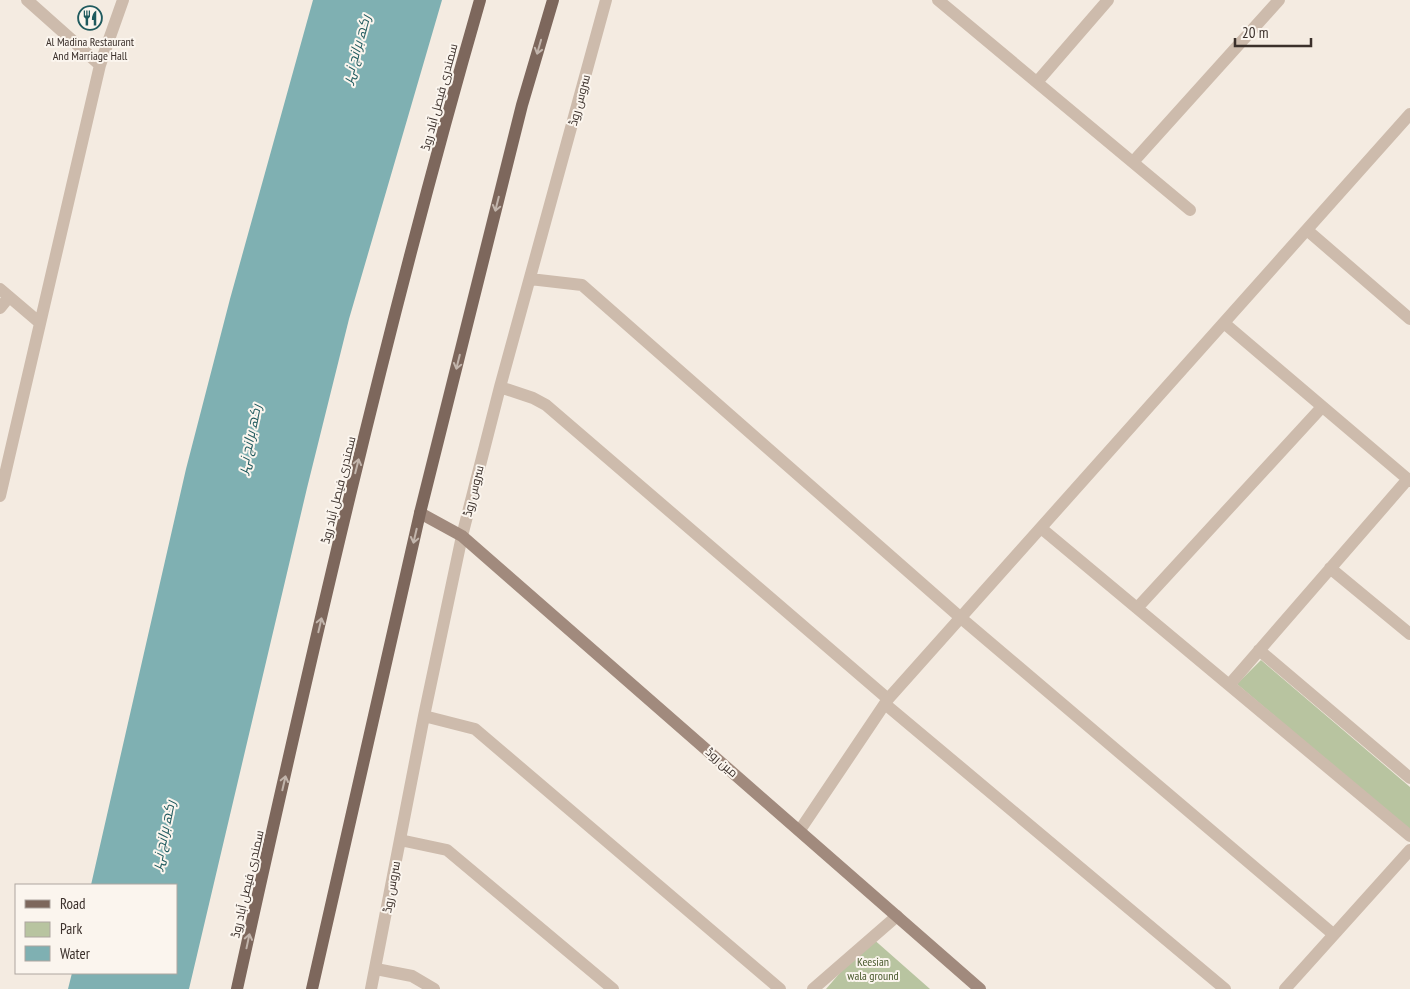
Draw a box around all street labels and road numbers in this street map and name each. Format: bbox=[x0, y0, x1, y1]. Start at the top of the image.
street label: سمندری فیصل آباد روڈ bbox=[417, 42, 461, 152]
street label: سروس روڈ bbox=[565, 73, 593, 127]
street label: سمندری فیصل آباد روڈ bbox=[317, 435, 359, 545]
street label: سروس روڈ bbox=[459, 464, 487, 518]
street label: مین روڈ bbox=[703, 744, 741, 780]
street label: سمندری فیصل آباد روڈ bbox=[227, 829, 267, 939]
street label: سروس روڈ bbox=[379, 860, 403, 914]

